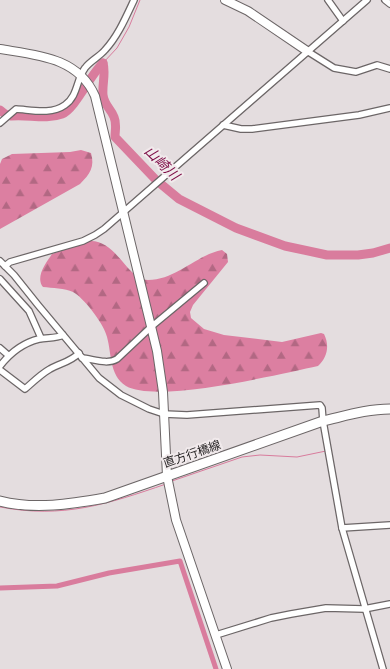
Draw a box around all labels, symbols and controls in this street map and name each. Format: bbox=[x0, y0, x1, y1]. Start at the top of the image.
water label: 山崎川 bbox=[141, 142, 185, 185]
street label: 直方行橋線 bbox=[161, 437, 223, 470]

